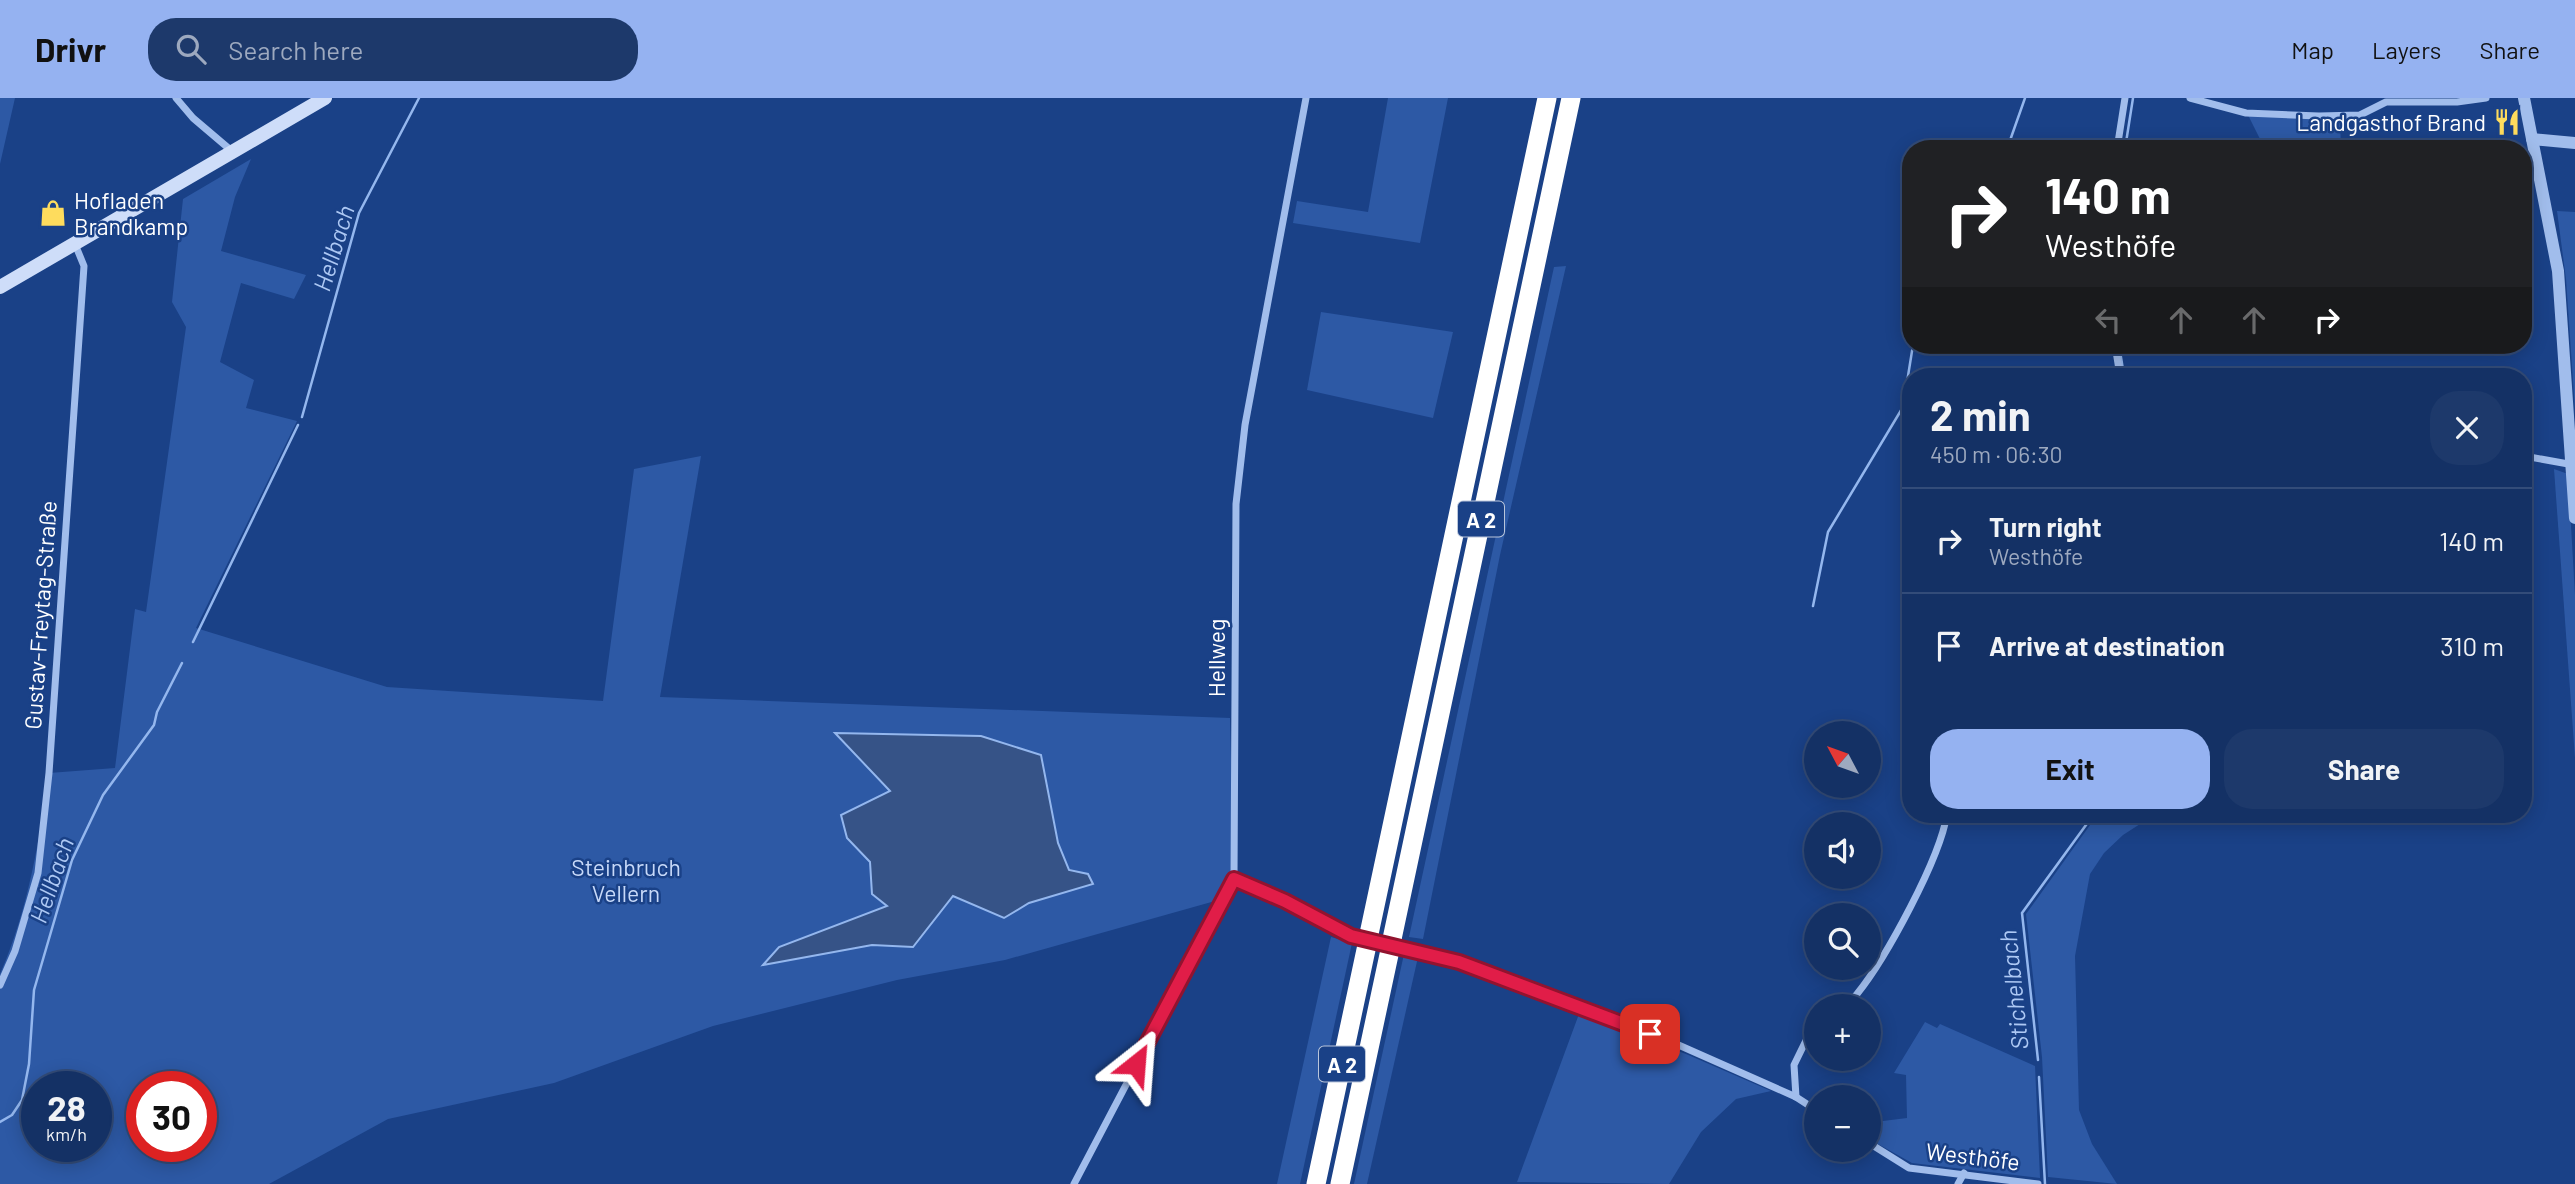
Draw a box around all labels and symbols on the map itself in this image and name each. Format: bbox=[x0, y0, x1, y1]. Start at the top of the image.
restaurant icon: Landgasthof Brand bbox=[2492, 107, 2522, 137]
place label: Landgasthof Brand bbox=[2296, 108, 2486, 136]
place label: Hofladen Brandkamp bbox=[74, 186, 188, 240]
shop icon: Hofladen Brandkamp bbox=[38, 198, 68, 228]
water label: Hellbach bbox=[306, 201, 360, 295]
street label: Gustav-Freytag-Straße bbox=[18, 500, 62, 730]
road number: A 2 bbox=[1458, 502, 1504, 536]
street label: Hellweg bbox=[1202, 619, 1230, 697]
north arrow bbox=[1804, 721, 1881, 798]
water label: Hellbach bbox=[23, 833, 79, 927]
park label: Steinbruch Vellern bbox=[571, 853, 681, 907]
water label: Stichelbach bbox=[1992, 929, 2034, 1051]
pin bbox=[1620, 1004, 1680, 1064]
position arrow bbox=[1099, 1027, 1173, 1101]
road number: A 2 bbox=[1319, 1046, 1365, 1082]
speed limit sign: 30 bbox=[126, 1071, 217, 1162]
street label: Westhöfe bbox=[1924, 1136, 2022, 1176]

